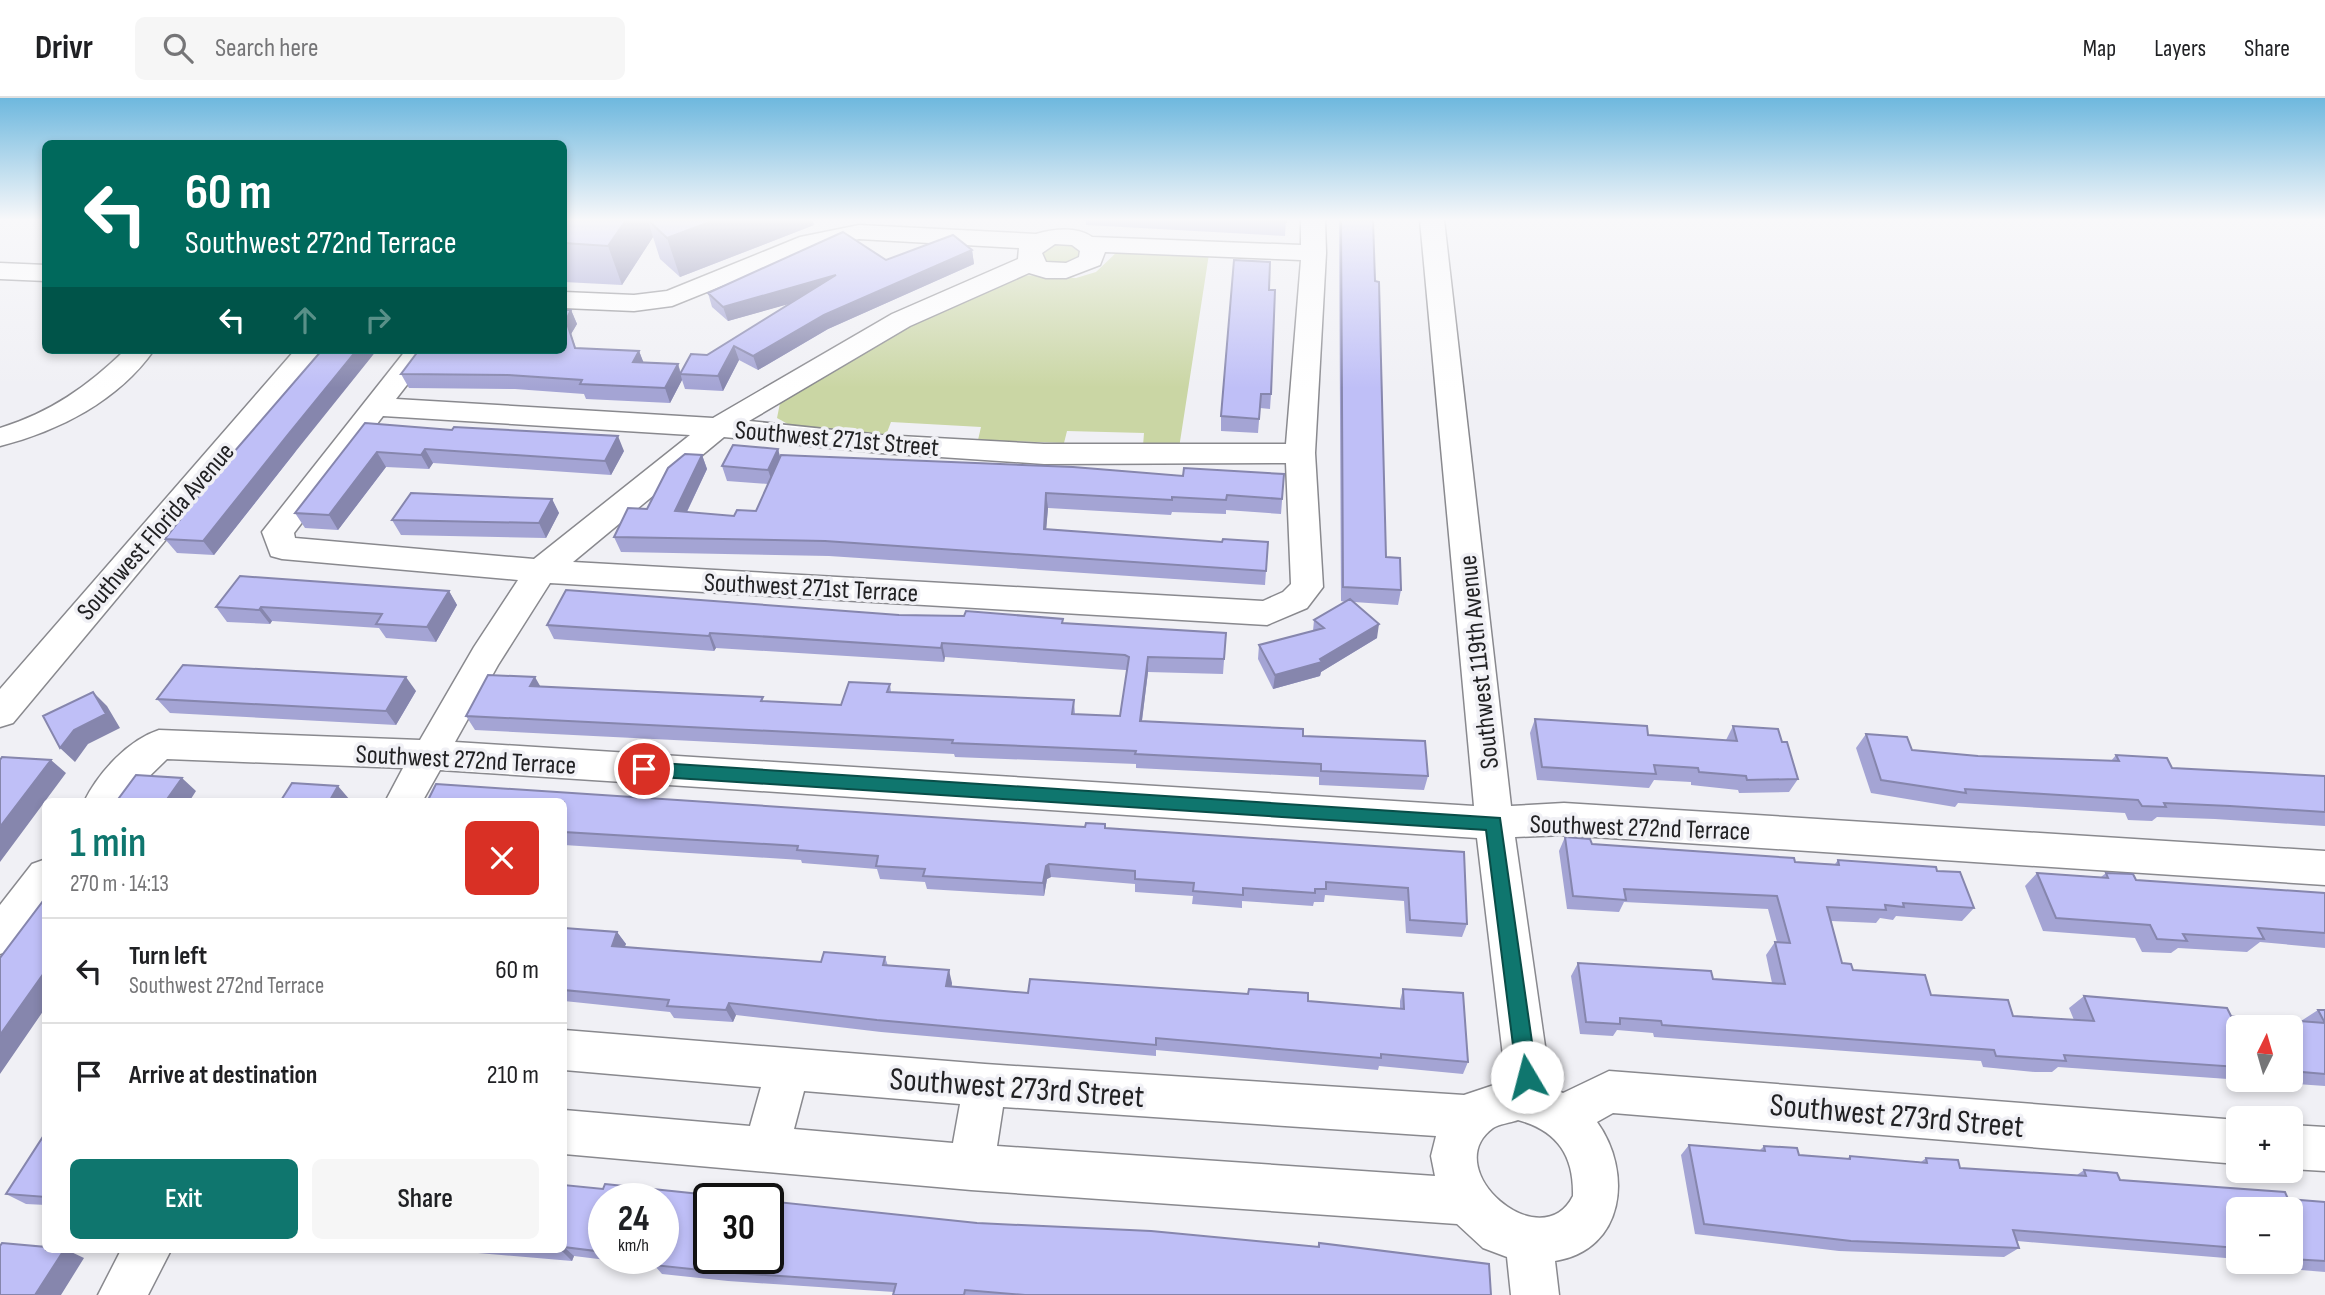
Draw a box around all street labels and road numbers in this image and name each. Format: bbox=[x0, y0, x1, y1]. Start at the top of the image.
street label: Southwest 271st Street bbox=[734, 415, 940, 464]
street label: Southwest Florida Avenue bbox=[71, 437, 241, 627]
street label: Southwest 119th Avenue bbox=[1453, 553, 1506, 770]
street label: Southwest 271st Terrace bbox=[703, 567, 919, 610]
street label: Southwest 272nd Terrace bbox=[355, 739, 577, 782]
street label: Southwest 272nd Terrace bbox=[1529, 809, 1751, 848]
street label: Southwest 273rd Street bbox=[888, 1060, 1145, 1117]
street label: Southwest 273rd Street bbox=[1768, 1086, 2026, 1147]

